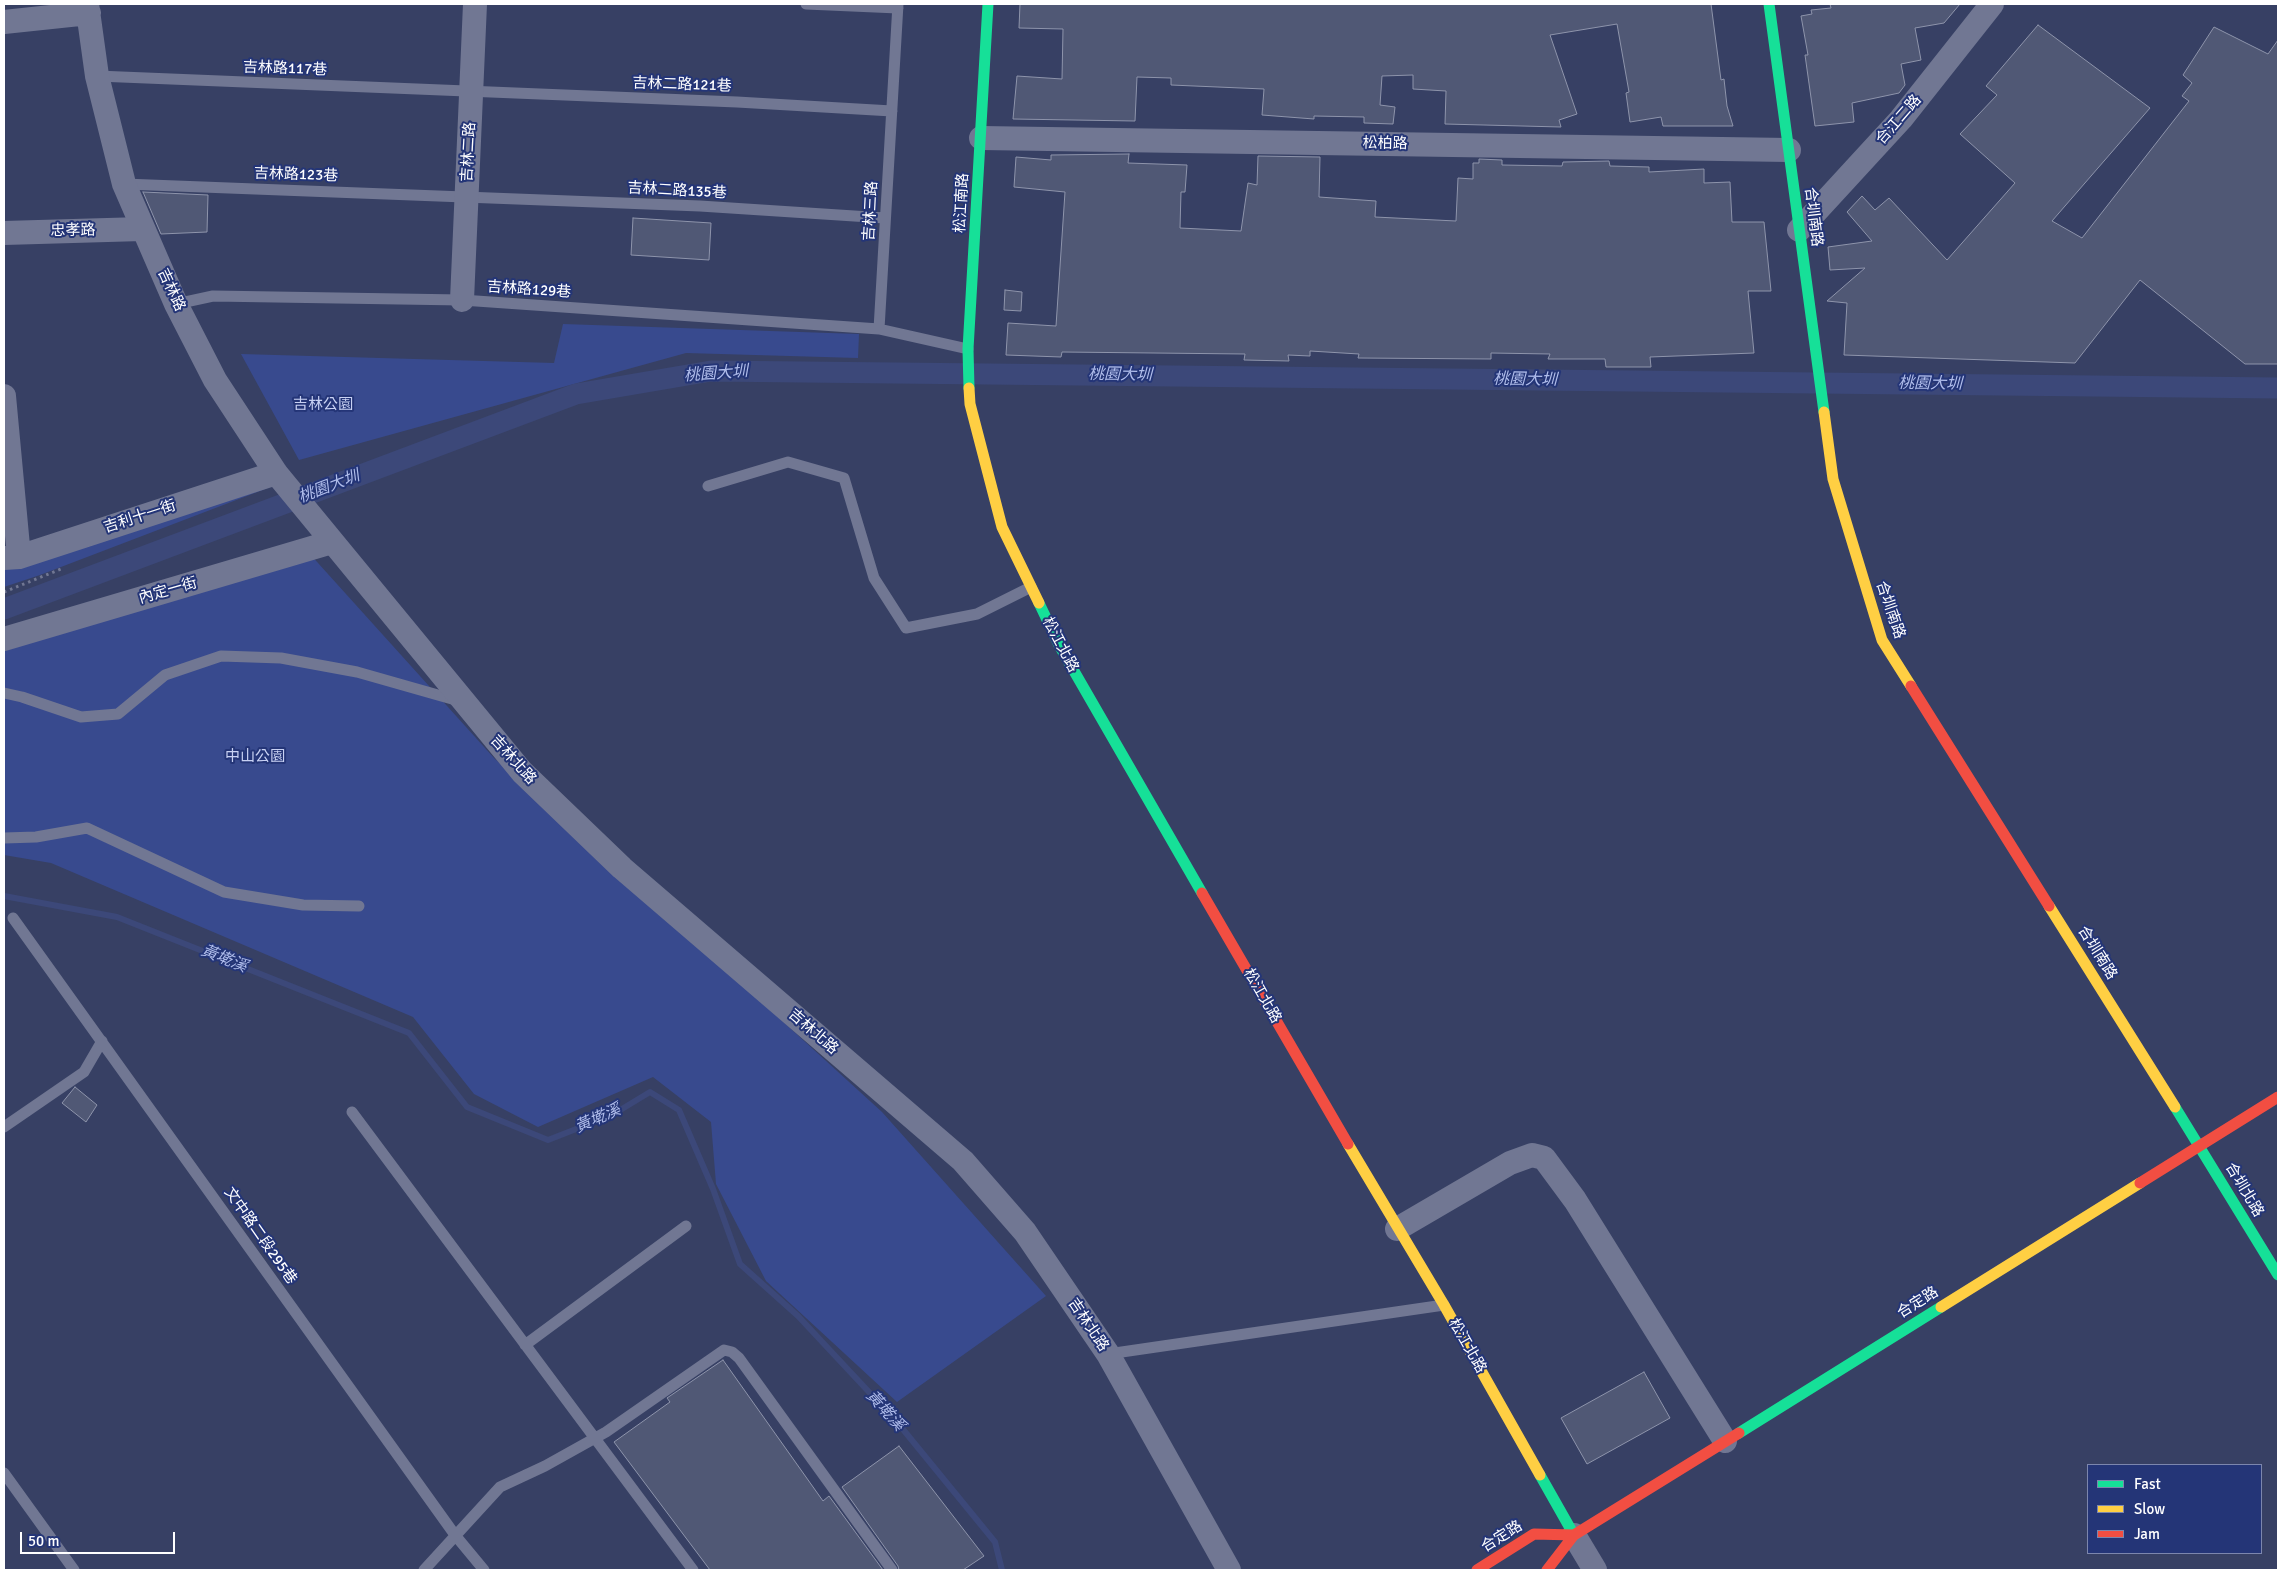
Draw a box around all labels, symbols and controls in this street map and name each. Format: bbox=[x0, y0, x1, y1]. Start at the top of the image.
street label: 吉林路117巷 bbox=[243, 59, 327, 79]
street label: 吉林二路121巷 bbox=[632, 74, 732, 96]
street label: 合江二路 bbox=[1873, 91, 1925, 149]
street label: 吉林二路 bbox=[458, 122, 480, 182]
street label: 松柏路 bbox=[1362, 135, 1408, 153]
street label: 吉林路123巷 bbox=[254, 165, 338, 185]
street label: 松江南路 bbox=[951, 173, 973, 233]
street label: 吉林二路135巷 bbox=[627, 179, 727, 203]
street label: 吉林三路 bbox=[860, 181, 882, 241]
street label: 合圳南路 bbox=[1800, 186, 1826, 248]
street label: 忠孝路 bbox=[50, 222, 96, 240]
street label: 吉林路 bbox=[153, 266, 189, 314]
street label: 吉林路129巷 bbox=[486, 278, 572, 302]
water label: 桃園大圳 bbox=[683, 362, 749, 386]
water label: 桃園大圳 bbox=[1088, 365, 1152, 385]
water label: 桃園大圳 bbox=[1493, 370, 1557, 390]
water label: 桃園大圳 bbox=[1898, 374, 1962, 394]
park label: 吉林公園 bbox=[293, 396, 353, 414]
water label: 桃園大圳 bbox=[296, 467, 362, 507]
street label: 吉利十一街 bbox=[102, 497, 178, 537]
street label: 內定一街 bbox=[137, 574, 199, 608]
street label: 合圳南路 bbox=[1872, 579, 1908, 641]
street label: 松江北路 bbox=[1038, 614, 1082, 676]
street label: 吉林北路 bbox=[486, 732, 540, 788]
park label: 中山公園 bbox=[225, 748, 285, 766]
street label: 合圳南路 bbox=[2073, 923, 2121, 983]
water label: 黃墘溪 bbox=[198, 941, 250, 977]
street label: 松江北路 bbox=[1239, 966, 1285, 1026]
street label: 吉林北路 bbox=[784, 1006, 842, 1058]
water label: 黃墘溪 bbox=[572, 1100, 624, 1138]
street label: 合圳北路 bbox=[2221, 1160, 2267, 1220]
street label: 文中路二段295巷 bbox=[220, 1184, 300, 1288]
street label: 合定路 bbox=[1894, 1283, 1942, 1323]
street label: 吉林北路 bbox=[1064, 1295, 1112, 1355]
street label: 松江北路 bbox=[1444, 1316, 1490, 1376]
water label: 黃墘溪 bbox=[862, 1387, 908, 1435]
legend bbox=[2087, 1464, 2262, 1554]
text: Fast bbox=[2134, 1475, 2161, 1493]
text: Slow bbox=[2134, 1500, 2165, 1518]
street label: 合定路 bbox=[1478, 1517, 1526, 1557]
scale bar bbox=[22, 1522, 178, 1554]
text: Jam bbox=[2134, 1525, 2160, 1543]
text: 50 m bbox=[28, 1532, 59, 1550]

